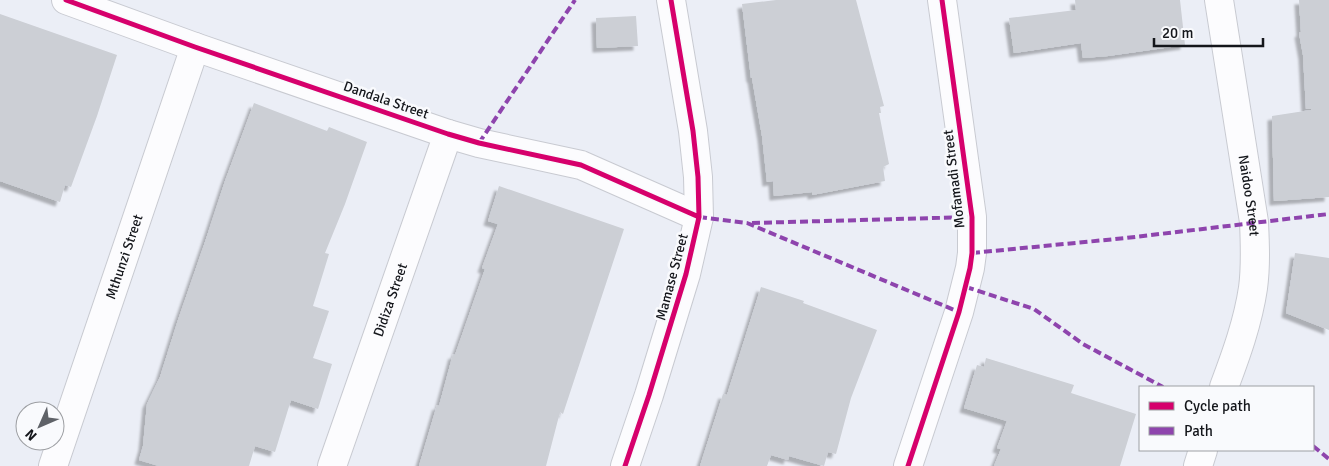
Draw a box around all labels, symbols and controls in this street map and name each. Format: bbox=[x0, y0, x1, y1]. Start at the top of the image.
scale bar bbox=[1154, 15, 1263, 47]
text: 20 m bbox=[1162, 24, 1193, 42]
street label: Dandala Street bbox=[341, 77, 431, 123]
street label: Mofamadi Street bbox=[940, 129, 968, 229]
street label: Naidoo Street bbox=[1235, 154, 1263, 237]
street label: Mthunzi Street bbox=[102, 212, 146, 301]
street label: Mamase Street bbox=[652, 232, 692, 322]
street label: Didiza Street bbox=[369, 261, 411, 339]
legend bbox=[1139, 386, 1314, 451]
text: Cycle path bbox=[1184, 397, 1251, 415]
north arrow bbox=[15, 401, 65, 451]
text: Path bbox=[1184, 422, 1213, 440]
text: N bbox=[22, 425, 41, 444]

